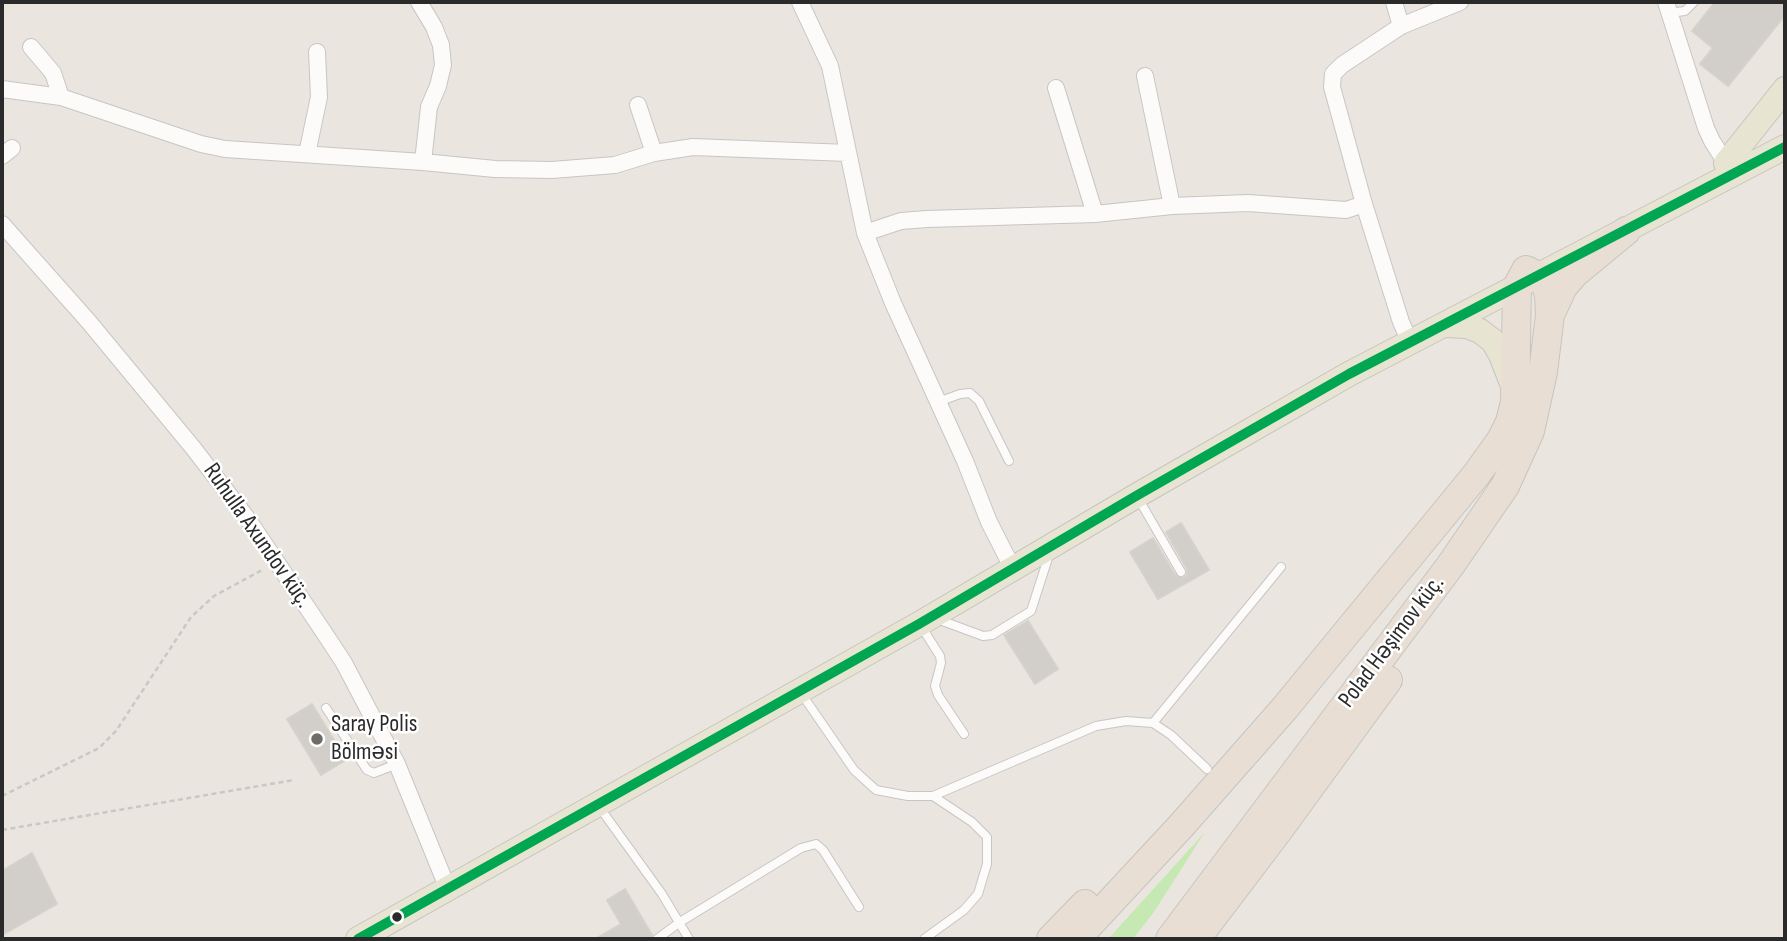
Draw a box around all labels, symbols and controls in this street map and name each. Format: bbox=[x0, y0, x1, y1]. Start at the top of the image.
street label: Ruhulla Axundov küç. bbox=[196, 458, 318, 614]
street label: Polad Həşimov küç. bbox=[1333, 570, 1451, 714]
place label: Saray Polis Bölməsi bbox=[331, 711, 417, 767]
marker: Saray Polis Bölməsi bbox=[309, 731, 325, 747]
unlabelled marker bbox=[390, 910, 404, 924]

